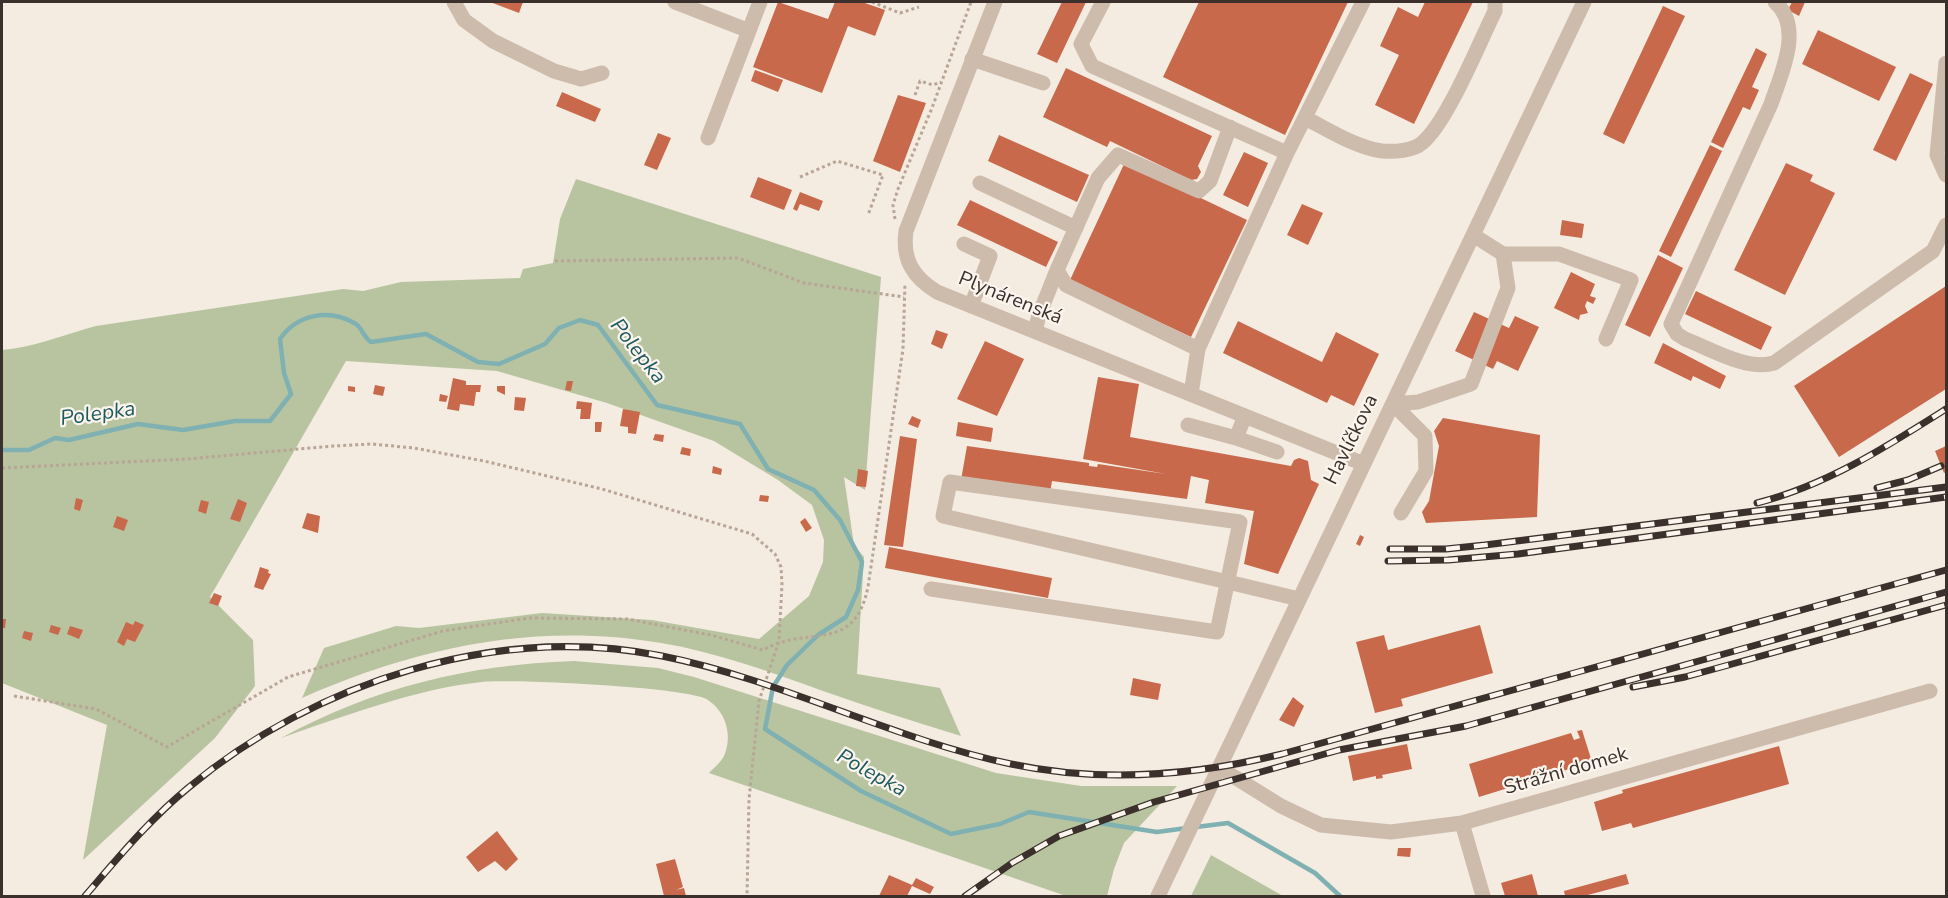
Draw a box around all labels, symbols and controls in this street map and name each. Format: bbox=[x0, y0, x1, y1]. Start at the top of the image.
street label: Plynárenská bbox=[955, 267, 1065, 331]
water label: Polepka bbox=[604, 314, 670, 390]
street label: Havlíčkova bbox=[1320, 391, 1384, 489]
water label: Polepka bbox=[59, 397, 137, 433]
street label: Strážní domek bbox=[1501, 743, 1631, 801]
water label: Polepka bbox=[832, 745, 910, 803]

